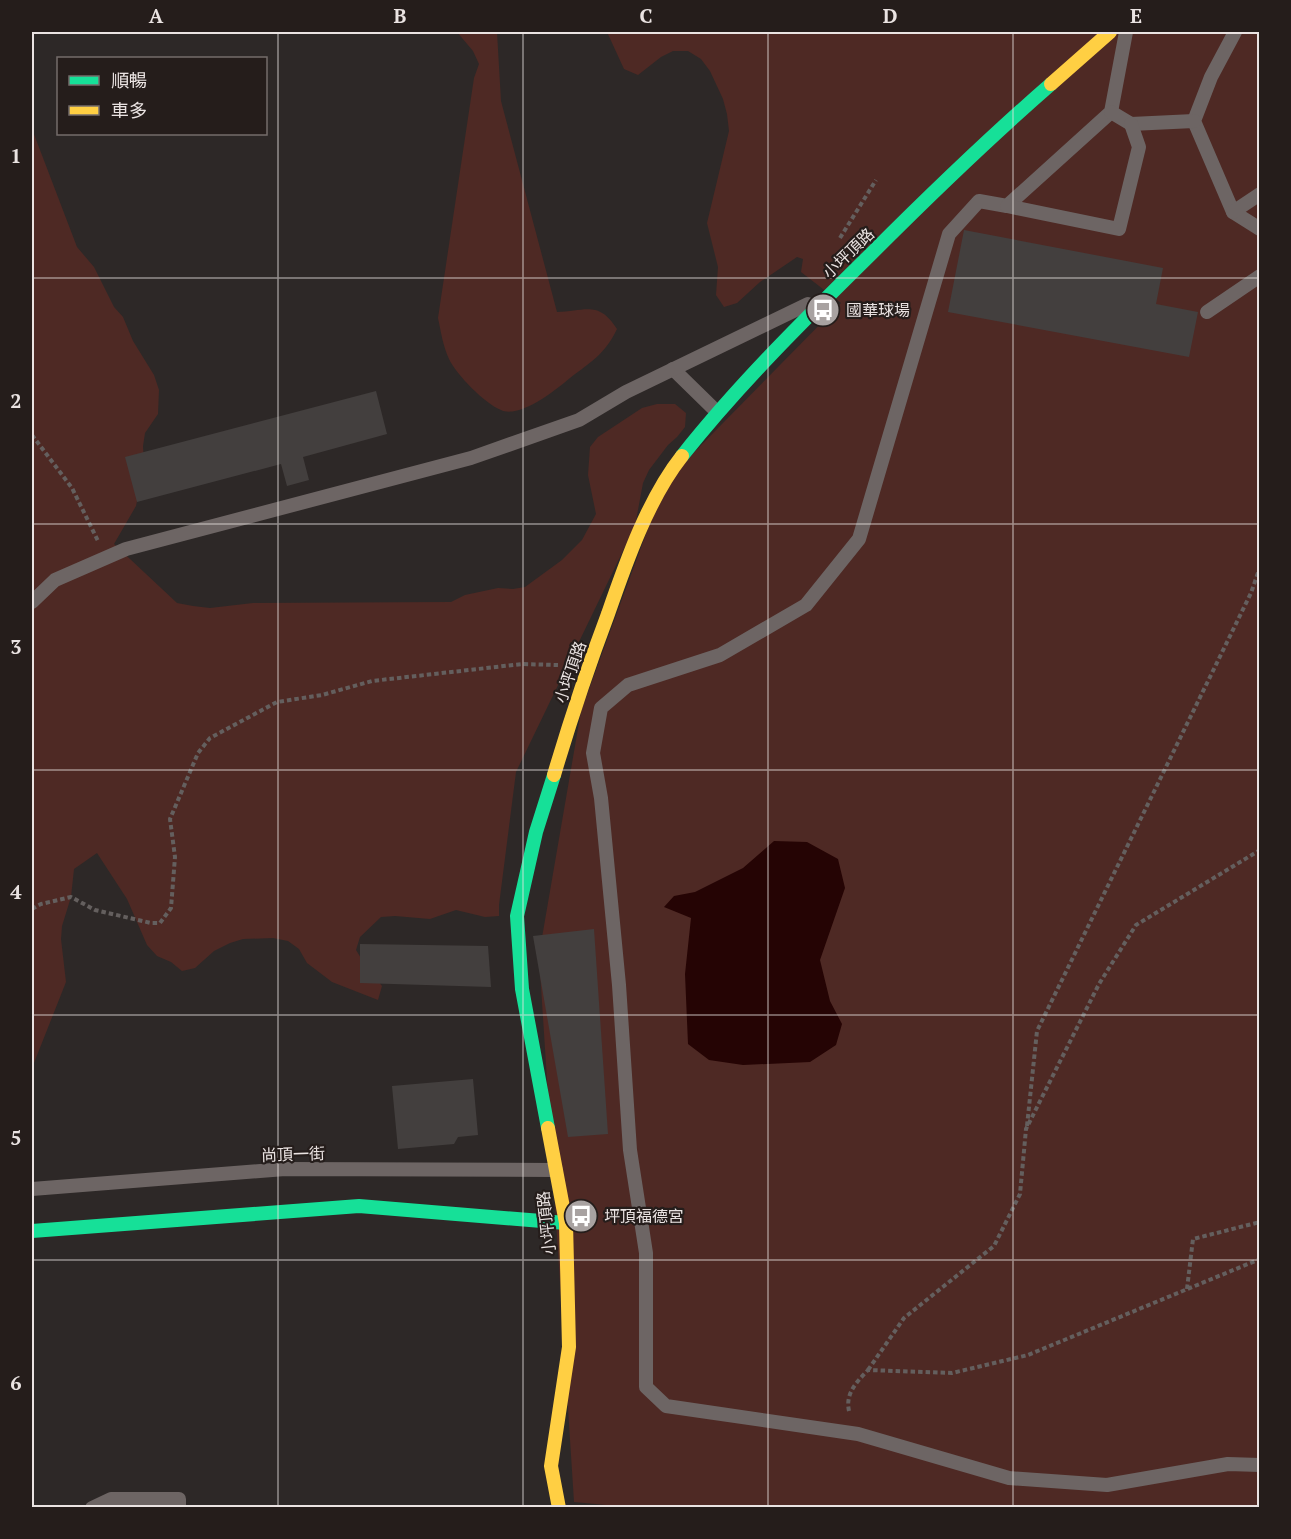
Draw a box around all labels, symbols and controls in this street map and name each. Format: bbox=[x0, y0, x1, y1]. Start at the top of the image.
text: A bbox=[149, 2, 164, 29]
text: B bbox=[394, 2, 407, 29]
text: C bbox=[639, 2, 653, 29]
text: D bbox=[883, 2, 897, 29]
text: E bbox=[1130, 2, 1142, 29]
legend bbox=[57, 57, 267, 135]
text: 順暢 bbox=[111, 68, 147, 92]
text: 車多 bbox=[111, 98, 147, 122]
text: 1 bbox=[10, 142, 22, 169]
street label: 小坪頂路 bbox=[817, 223, 879, 283]
bus stop icon: 國華球場 bbox=[805, 292, 841, 328]
place label: 國華球場 bbox=[846, 299, 910, 321]
text: 2 bbox=[10, 387, 22, 414]
text: 3 bbox=[10, 633, 22, 660]
street label: 小坪頂路 bbox=[549, 638, 591, 706]
text: 4 bbox=[10, 878, 22, 905]
text: 5 bbox=[10, 1124, 22, 1151]
street label: 尚頂一街 bbox=[261, 1142, 325, 1166]
street label: 小坪頂路 bbox=[532, 1190, 560, 1256]
bus stop icon: 坪頂福德宮 bbox=[563, 1198, 599, 1234]
place label: 坪頂福德宮 bbox=[604, 1205, 684, 1227]
text: 6 bbox=[10, 1369, 22, 1396]

